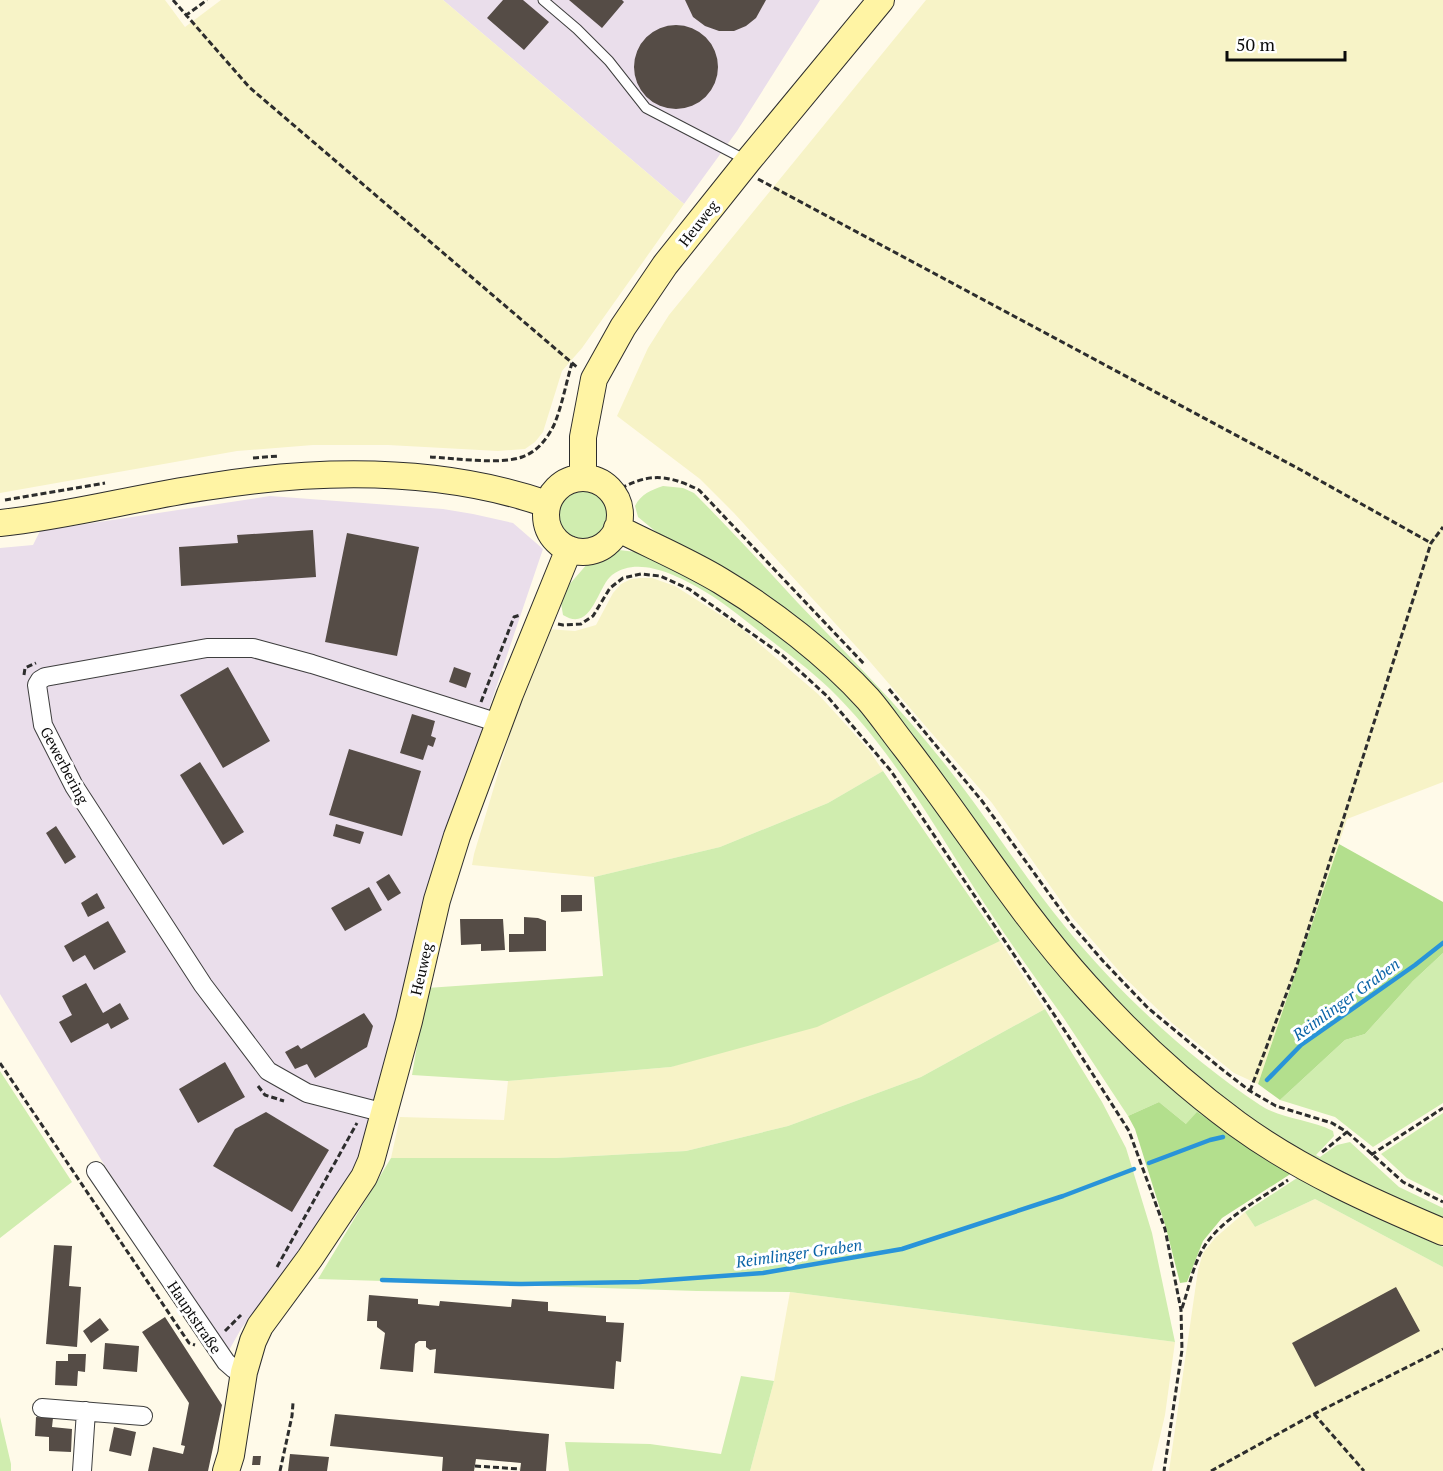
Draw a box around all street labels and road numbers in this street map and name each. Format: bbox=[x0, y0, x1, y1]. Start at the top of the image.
street label: Heuweg bbox=[674, 195, 723, 250]
street label: Gewerbering bbox=[36, 723, 94, 808]
street label: Heuweg bbox=[405, 940, 437, 997]
street label: Hauptstraße bbox=[163, 1277, 227, 1357]

